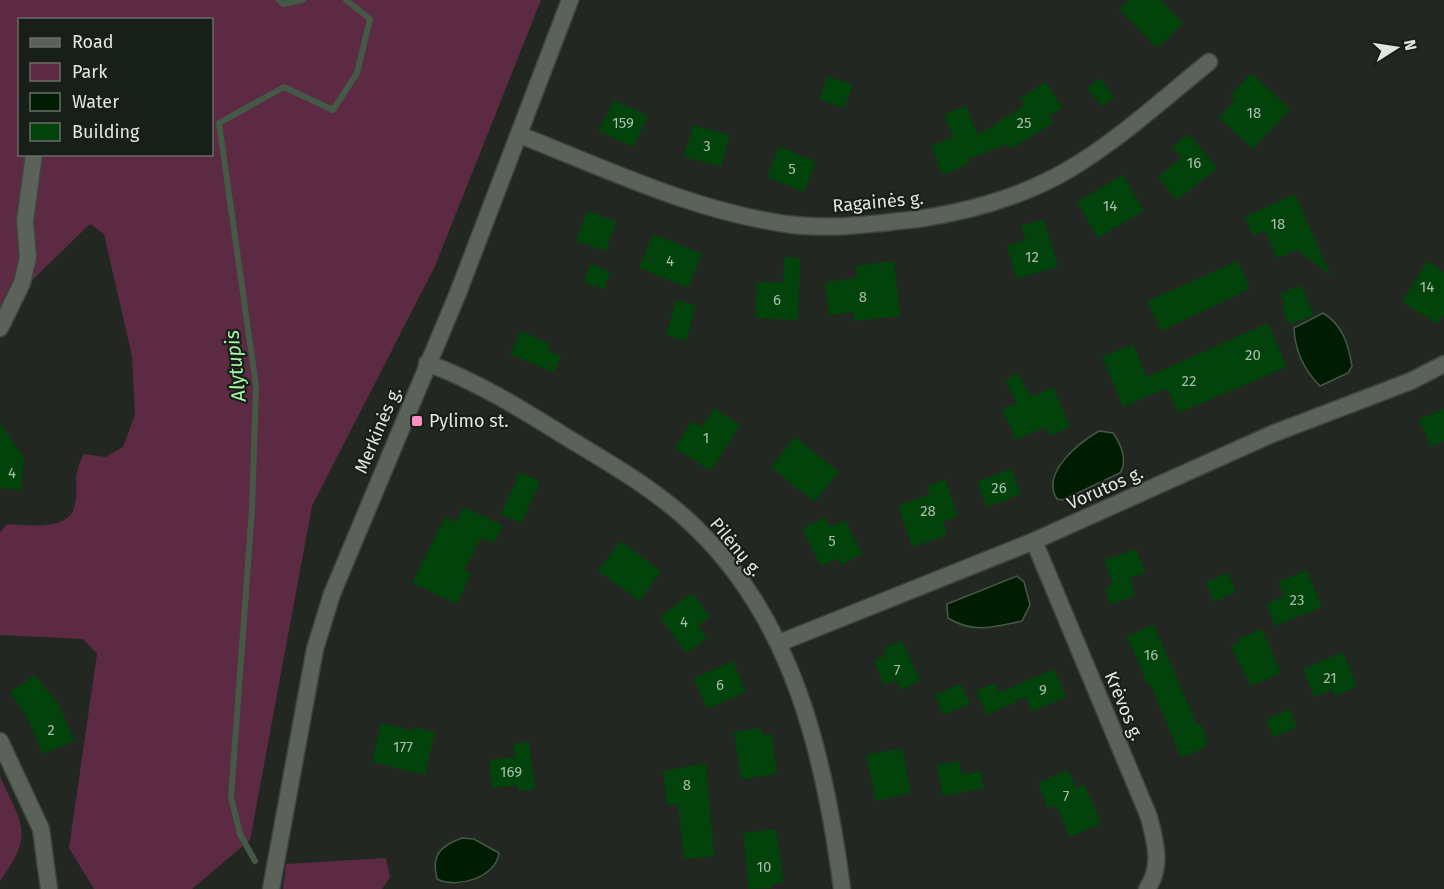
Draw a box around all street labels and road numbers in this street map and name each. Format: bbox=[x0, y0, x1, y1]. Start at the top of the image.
street label: Ragainės g. bbox=[832, 187, 924, 217]
street label: Merkinės g. bbox=[350, 383, 406, 477]
street label: Vorutos g. bbox=[1063, 461, 1147, 515]
street label: Pilėnų g. bbox=[705, 513, 767, 581]
street label: Krėvos g. bbox=[1100, 668, 1148, 744]

